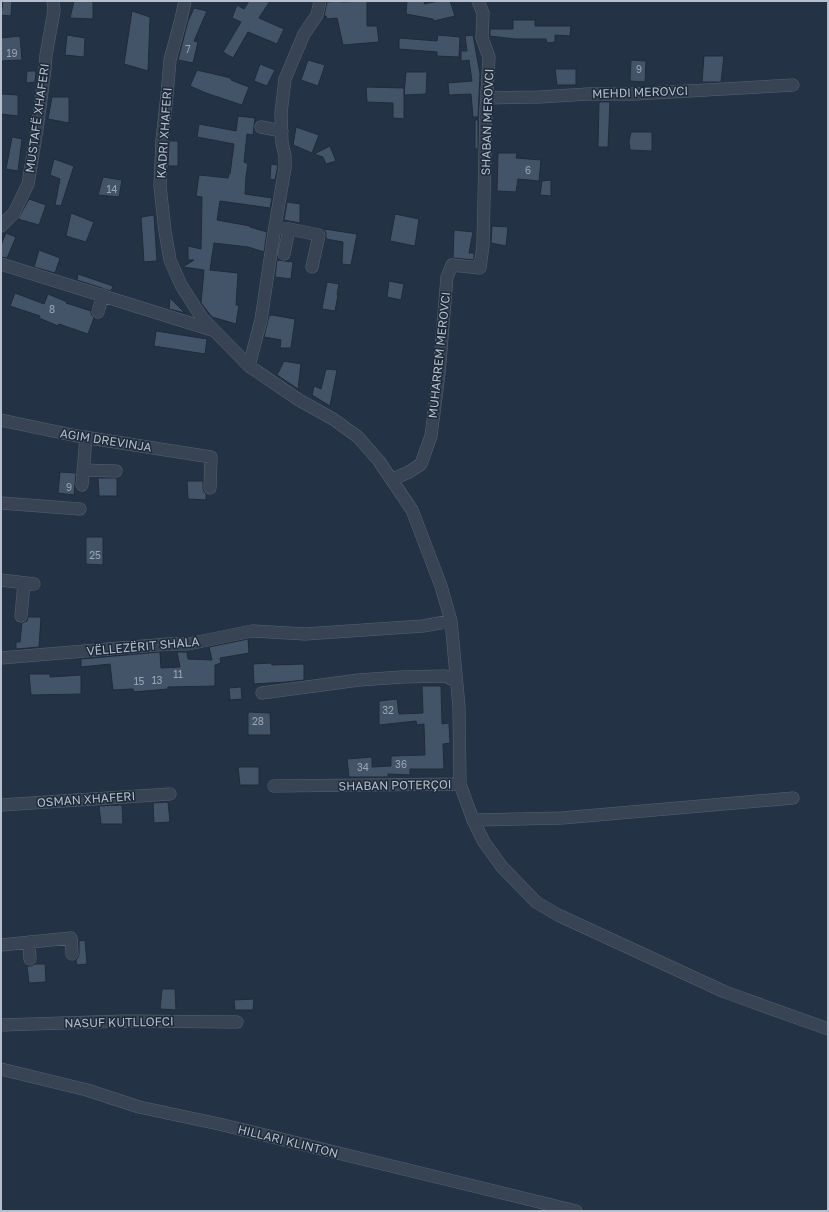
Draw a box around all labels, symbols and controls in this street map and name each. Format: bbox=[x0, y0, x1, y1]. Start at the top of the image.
house number: 7 bbox=[185, 43, 191, 55]
house number: 19 bbox=[7, 47, 17, 59]
street label: MUSTAFË XHAFERI bbox=[22, 62, 52, 174]
house number: 9 bbox=[636, 63, 642, 75]
street label: SHABAN MEROVCI bbox=[478, 68, 496, 176]
street label: MEHDI MEROVCI bbox=[592, 83, 688, 101]
street label: KADRI XHAFERI bbox=[153, 87, 175, 179]
house number: 6 bbox=[525, 164, 531, 176]
house number: 14 bbox=[107, 183, 117, 195]
street label: MUHARREM MEROVCI bbox=[425, 291, 453, 419]
house number: 8 bbox=[49, 303, 55, 315]
street label: AGIM DREVINJA bbox=[59, 425, 153, 455]
house number: 9 bbox=[66, 481, 72, 493]
house number: 25 bbox=[89, 549, 101, 561]
street label: VËLLEZËRIT SHALA bbox=[86, 634, 200, 658]
house number: 11 bbox=[173, 668, 183, 680]
house number: 13 bbox=[152, 674, 162, 686]
house number: 15 bbox=[134, 675, 145, 687]
house number: 32 bbox=[382, 704, 394, 716]
house number: 28 bbox=[252, 715, 264, 727]
house number: 36 bbox=[395, 758, 407, 770]
house number: 34 bbox=[357, 761, 369, 773]
street label: SHABAN POTERÇOI bbox=[338, 777, 452, 793]
street label: OSMAN XHAFERI bbox=[36, 788, 136, 810]
street label: NASUF KUTLLOFCI bbox=[64, 1014, 174, 1030]
street label: HILLARI KLINTON bbox=[236, 1121, 340, 1161]

